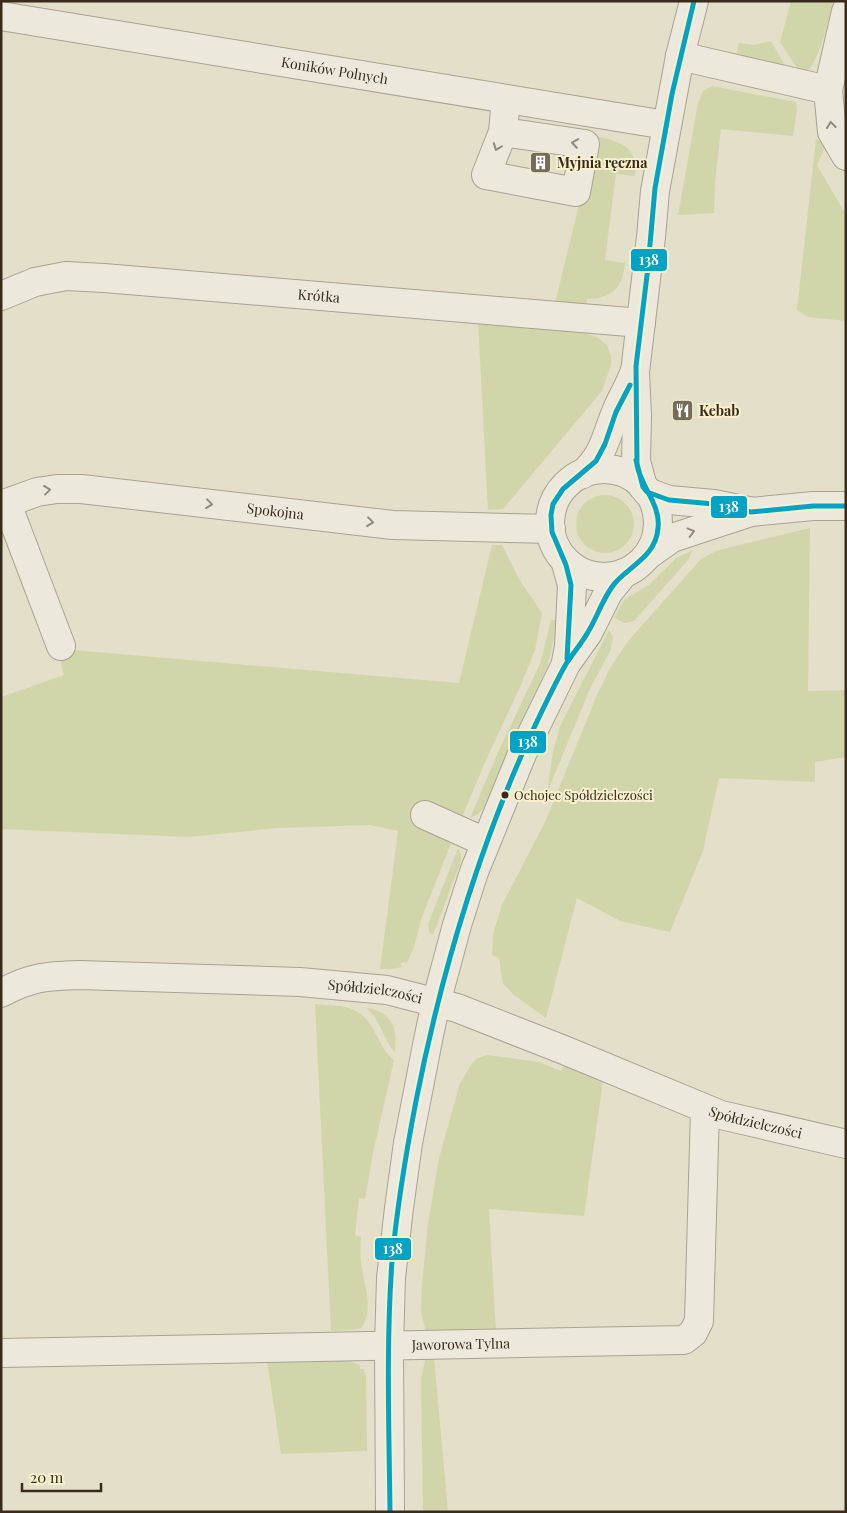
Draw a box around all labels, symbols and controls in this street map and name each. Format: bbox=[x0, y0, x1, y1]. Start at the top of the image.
street label: Koników Polnych bbox=[280, 52, 390, 88]
one-way arrow bbox=[826, 120, 837, 128]
one-way arrow bbox=[571, 138, 579, 149]
one-way arrow bbox=[493, 142, 503, 151]
building icon: Myjnia ręczna bbox=[529, 151, 553, 175]
place label: Myjnia ręczna bbox=[557, 153, 648, 172]
line badge: 138 bbox=[630, 248, 668, 272]
text: 138 bbox=[639, 250, 659, 269]
street label: Krótka bbox=[297, 284, 341, 307]
restaurant icon: Kebab bbox=[671, 399, 695, 423]
place label: Kebab bbox=[699, 401, 740, 420]
one-way arrow bbox=[44, 485, 52, 496]
line badge: 138 bbox=[710, 495, 748, 519]
text: 138 bbox=[719, 497, 739, 516]
one-way arrow bbox=[205, 498, 213, 509]
street label: Spokojna bbox=[246, 498, 305, 524]
one-way arrow bbox=[367, 516, 375, 527]
one-way arrow bbox=[686, 528, 694, 538]
line badge: 138 bbox=[509, 730, 547, 754]
text: 138 bbox=[518, 732, 538, 751]
place label: Ochojec Spółdzielczości bbox=[514, 786, 653, 803]
marker: Ochojec Spółdzielczości bbox=[500, 790, 510, 800]
street label: Spółdzielczości bbox=[327, 975, 425, 1008]
street label: Spółdzielczości bbox=[706, 1101, 804, 1143]
line badge: 138 bbox=[374, 1237, 412, 1261]
text: 138 bbox=[383, 1239, 403, 1258]
street label: Jaworowa Tylna bbox=[410, 1333, 510, 1354]
scale bar bbox=[22, 1460, 101, 1492]
text: 20 m bbox=[30, 1467, 64, 1487]

